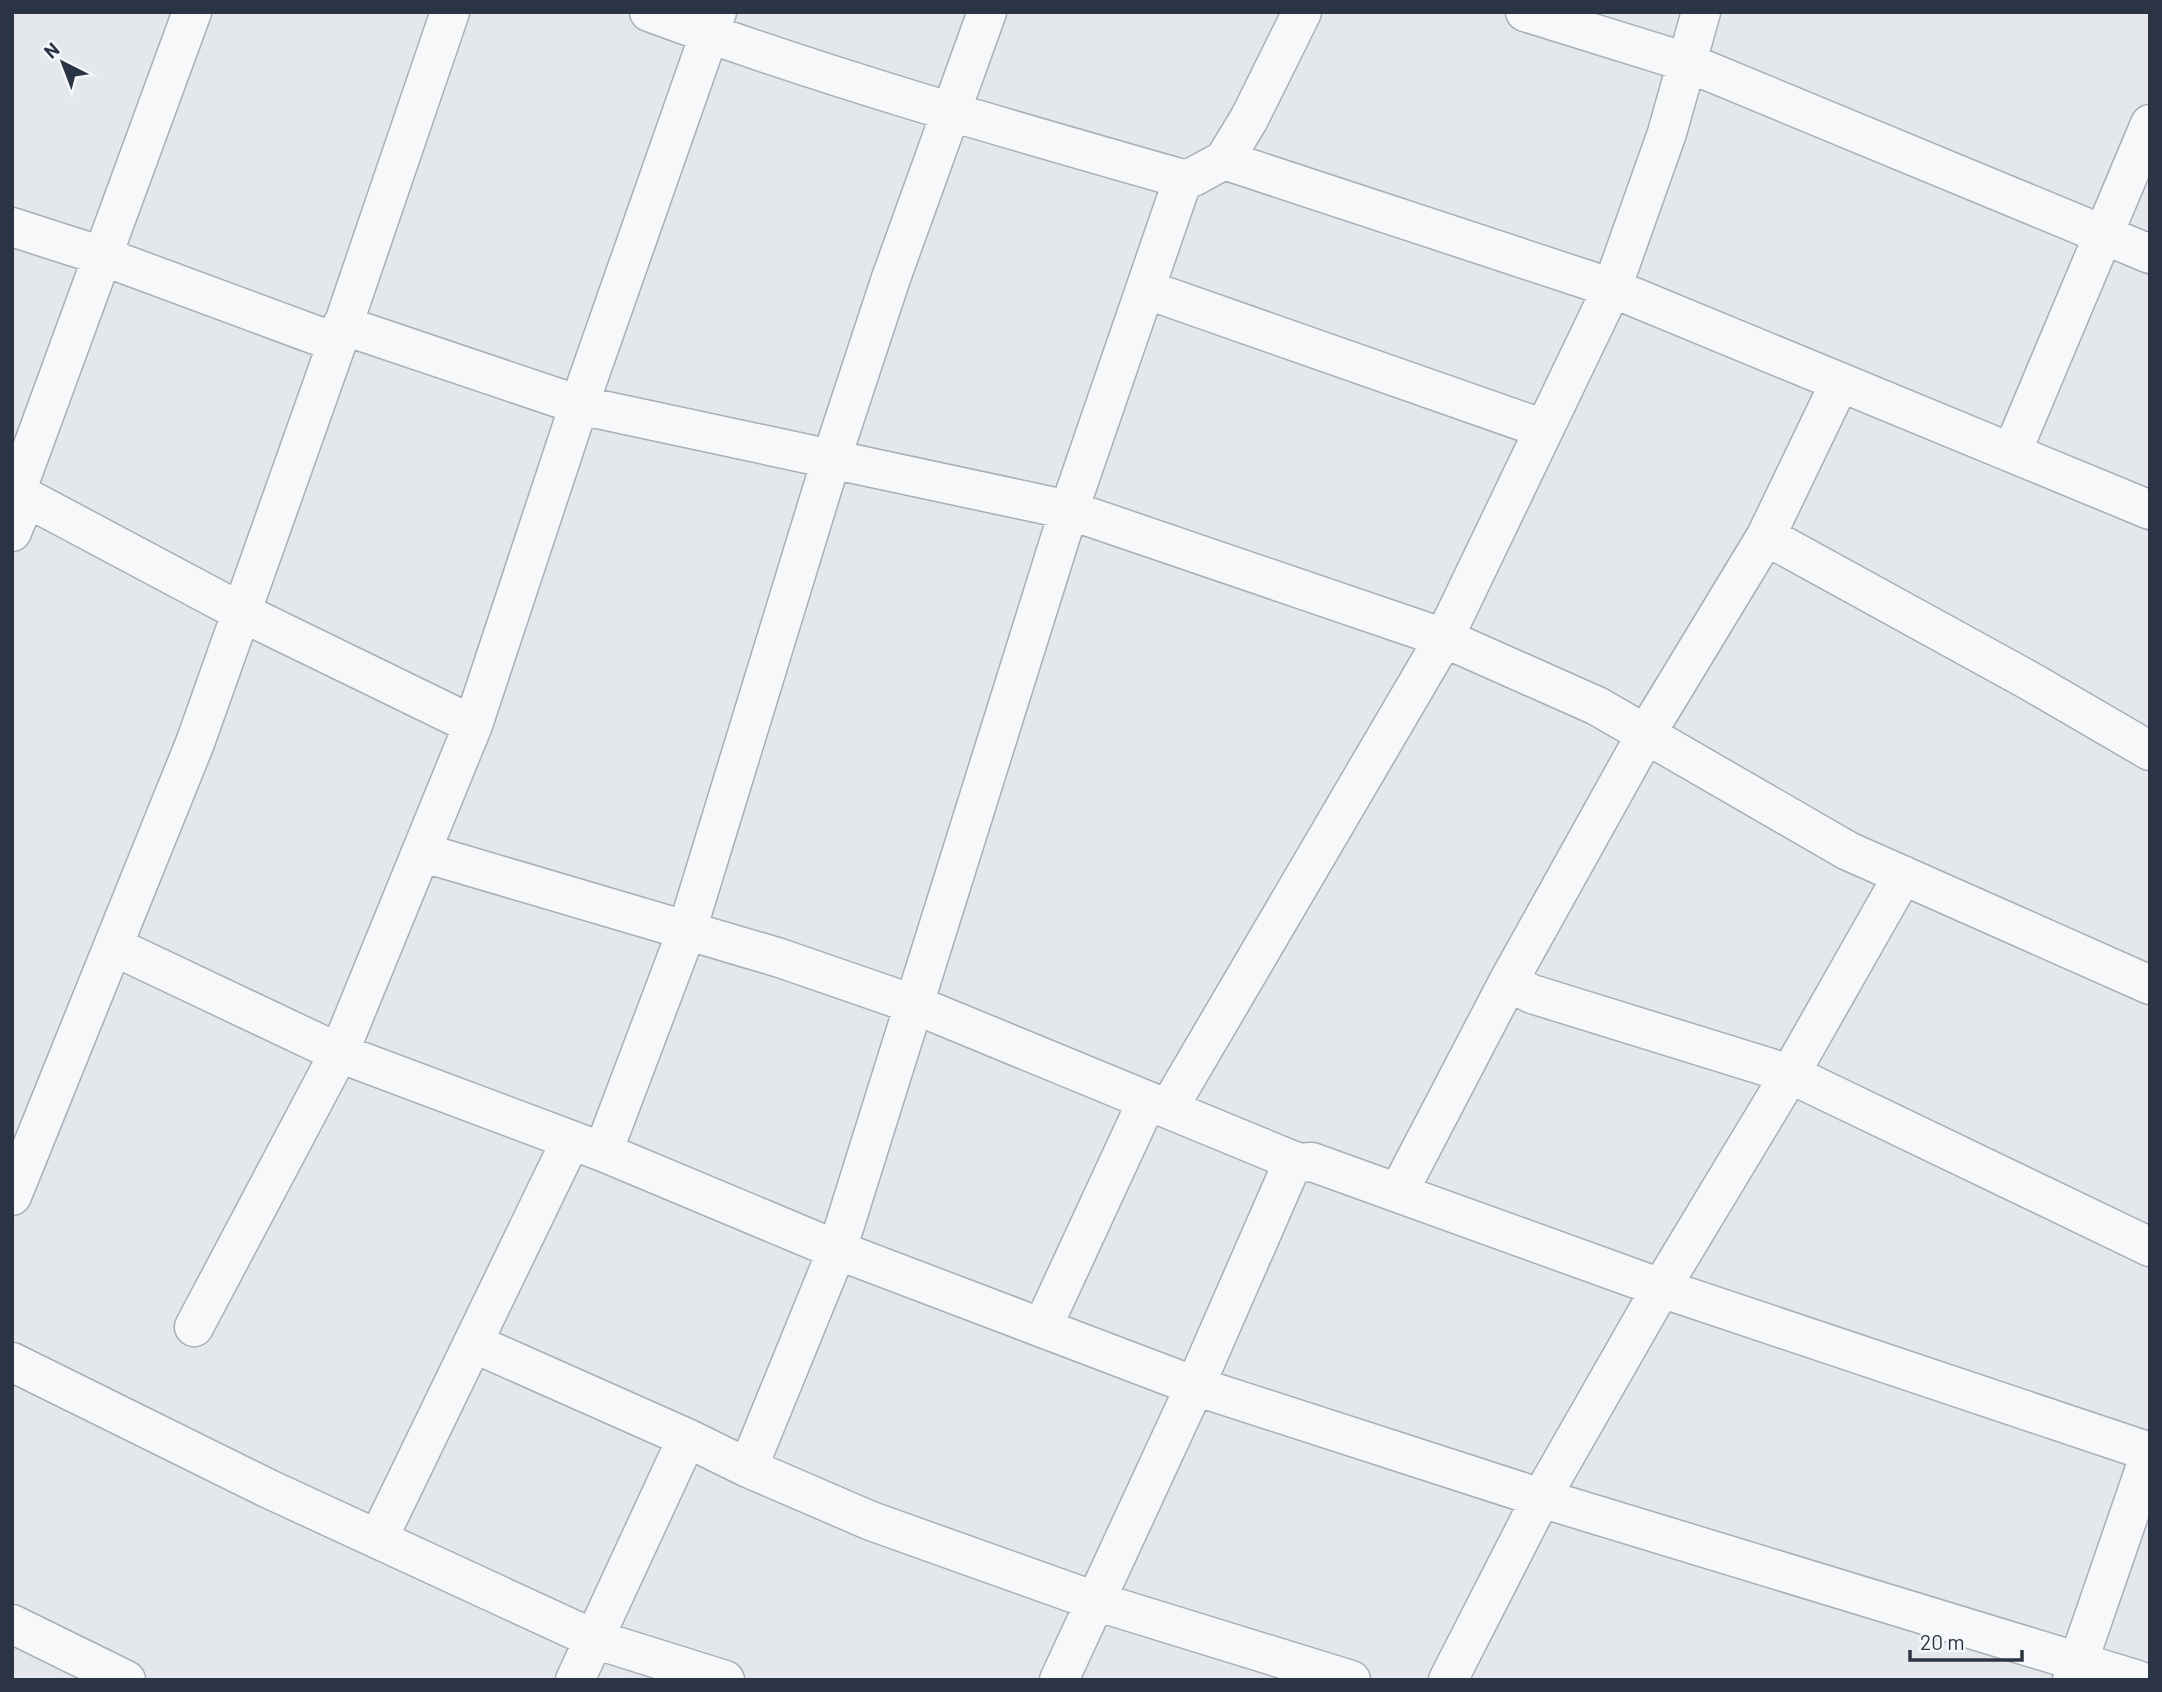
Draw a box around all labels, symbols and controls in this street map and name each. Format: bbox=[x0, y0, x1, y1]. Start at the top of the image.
north arrow bbox=[28, 28, 98, 98]
text: N bbox=[39, 37, 64, 63]
scale bar bbox=[1910, 1618, 2022, 1662]
text: 20 m bbox=[1920, 1629, 1965, 1654]

